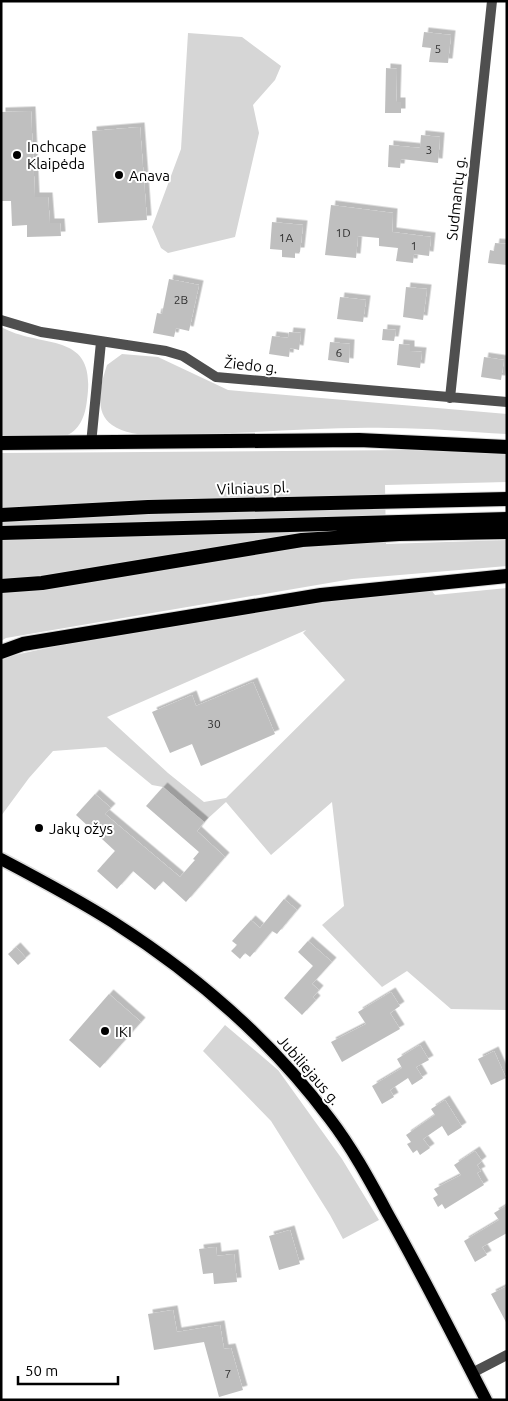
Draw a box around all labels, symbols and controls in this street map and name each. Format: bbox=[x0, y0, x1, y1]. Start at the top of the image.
house number: 5 bbox=[435, 42, 441, 55]
place label: Inchcape Klaipėda bbox=[27, 138, 87, 172]
house number: 3 bbox=[426, 143, 432, 156]
marker: Inchcape Klaipėda bbox=[11, 149, 23, 161]
street label: Sudmantų g. bbox=[443, 155, 469, 241]
place label: Anava bbox=[129, 167, 170, 184]
marker: Anava bbox=[113, 169, 125, 181]
house number: 1D bbox=[335, 226, 351, 239]
house number: 1A bbox=[279, 231, 293, 244]
house number: 1 bbox=[411, 239, 417, 252]
house number: 2B bbox=[174, 293, 188, 306]
house number: 6 bbox=[336, 346, 343, 359]
street label: Žiedo g. bbox=[223, 354, 279, 376]
street label: Vilniaus pl. bbox=[216, 478, 290, 498]
house number: 30 bbox=[207, 717, 221, 730]
place label: Jakų ožys bbox=[49, 820, 113, 837]
marker: Jakų ožys bbox=[33, 822, 45, 834]
place label: IKI bbox=[115, 1023, 132, 1040]
marker: IKI bbox=[99, 1025, 111, 1037]
street label: Jubiliejaus g. bbox=[274, 1032, 344, 1108]
scale bar bbox=[18, 1354, 118, 1386]
text: 50 m bbox=[25, 1362, 58, 1379]
house number: 7 bbox=[225, 1367, 231, 1380]

